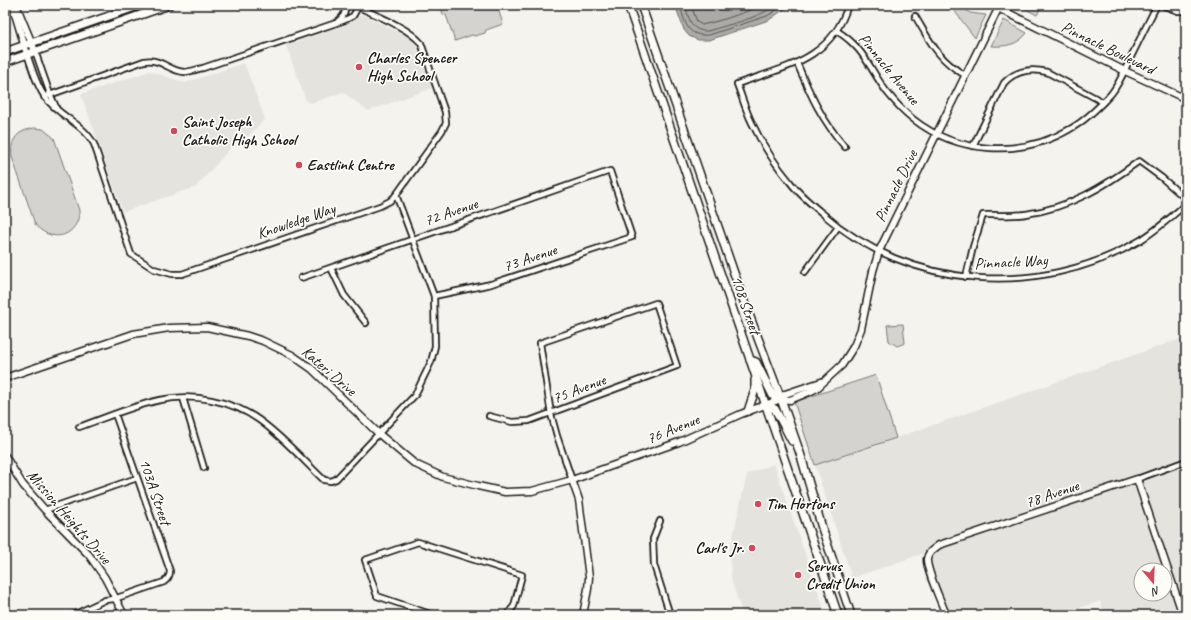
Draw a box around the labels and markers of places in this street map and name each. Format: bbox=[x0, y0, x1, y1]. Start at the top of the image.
place label: Charles Spencer High School bbox=[367, 48, 459, 86]
marker: Charles Spencer High School bbox=[354, 62, 364, 72]
place label: Saint Joseph Catholic High School bbox=[182, 112, 299, 150]
marker: Saint Joseph Catholic High School bbox=[169, 126, 179, 136]
place label: Eastlink Centre bbox=[307, 155, 395, 175]
marker: Eastlink Centre bbox=[294, 160, 304, 170]
place label: Tim Hortons bbox=[766, 494, 837, 514]
marker: Tim Hortons bbox=[753, 499, 763, 509]
place label: Carl's Jr. bbox=[695, 538, 745, 558]
marker: Carl's Jr. bbox=[747, 543, 757, 553]
place label: Servus Credit Union bbox=[806, 556, 875, 594]
marker: Servus Credit Union bbox=[793, 570, 803, 580]

